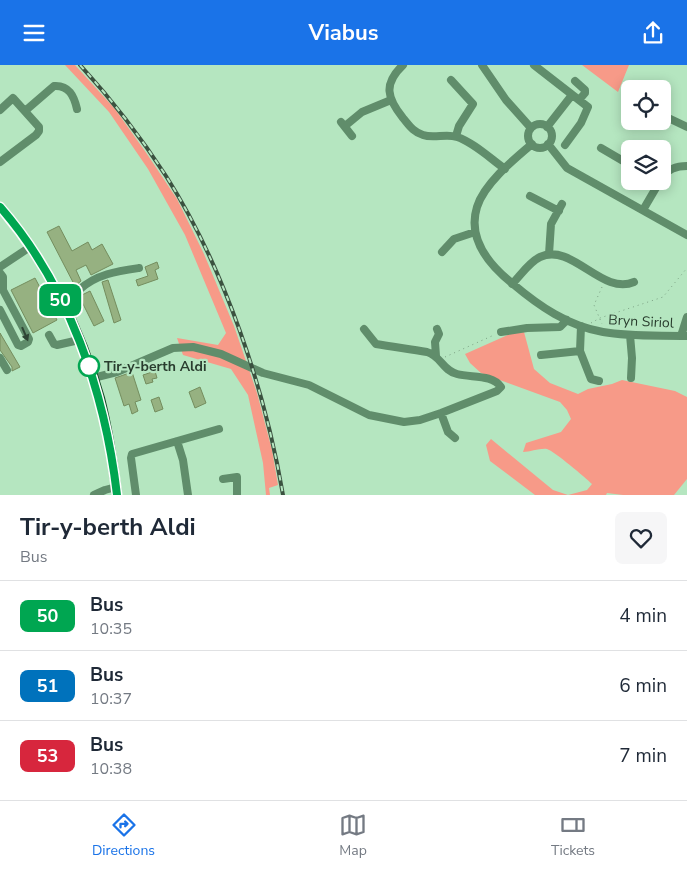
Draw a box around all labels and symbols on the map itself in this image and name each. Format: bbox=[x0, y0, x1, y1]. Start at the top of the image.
line badge: 50 bbox=[38, 284, 82, 316]
street label: Bryn Siriol bbox=[608, 310, 675, 333]
one-way arrow bbox=[22, 327, 30, 341]
marker: Tir-y-berth Aldi bbox=[78, 355, 100, 377]
place label: Tir-y-berth Aldi bbox=[104, 357, 206, 376]

